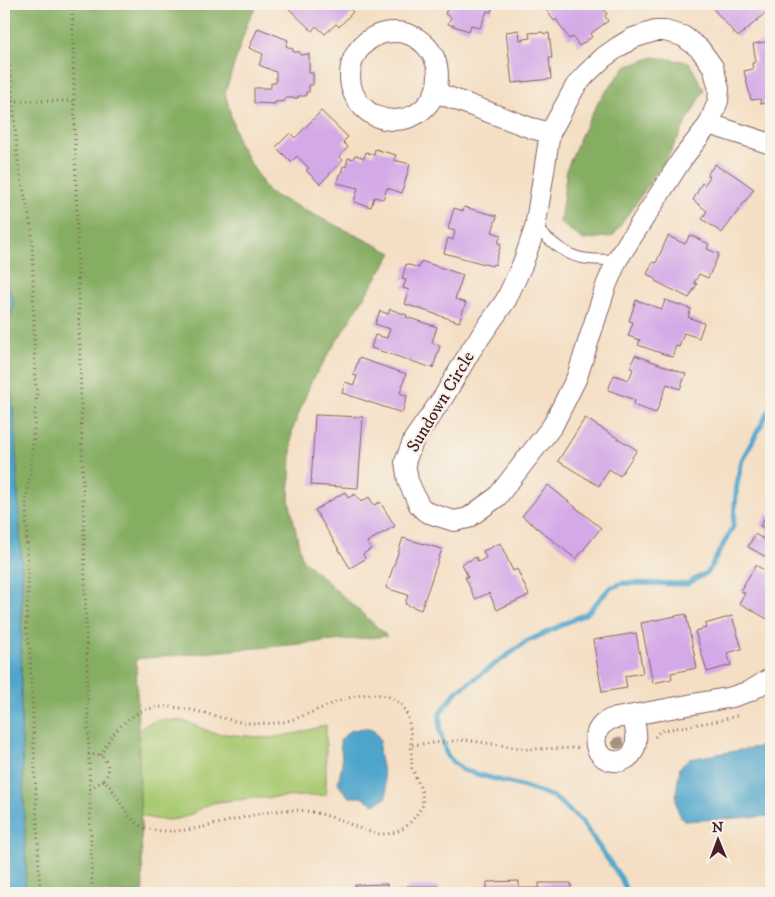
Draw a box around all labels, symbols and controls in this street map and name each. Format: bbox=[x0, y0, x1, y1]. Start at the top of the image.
street label: Sundown Circle bbox=[402, 348, 480, 456]
north arrow bbox=[692, 814, 742, 864]
text: N bbox=[712, 819, 724, 837]

